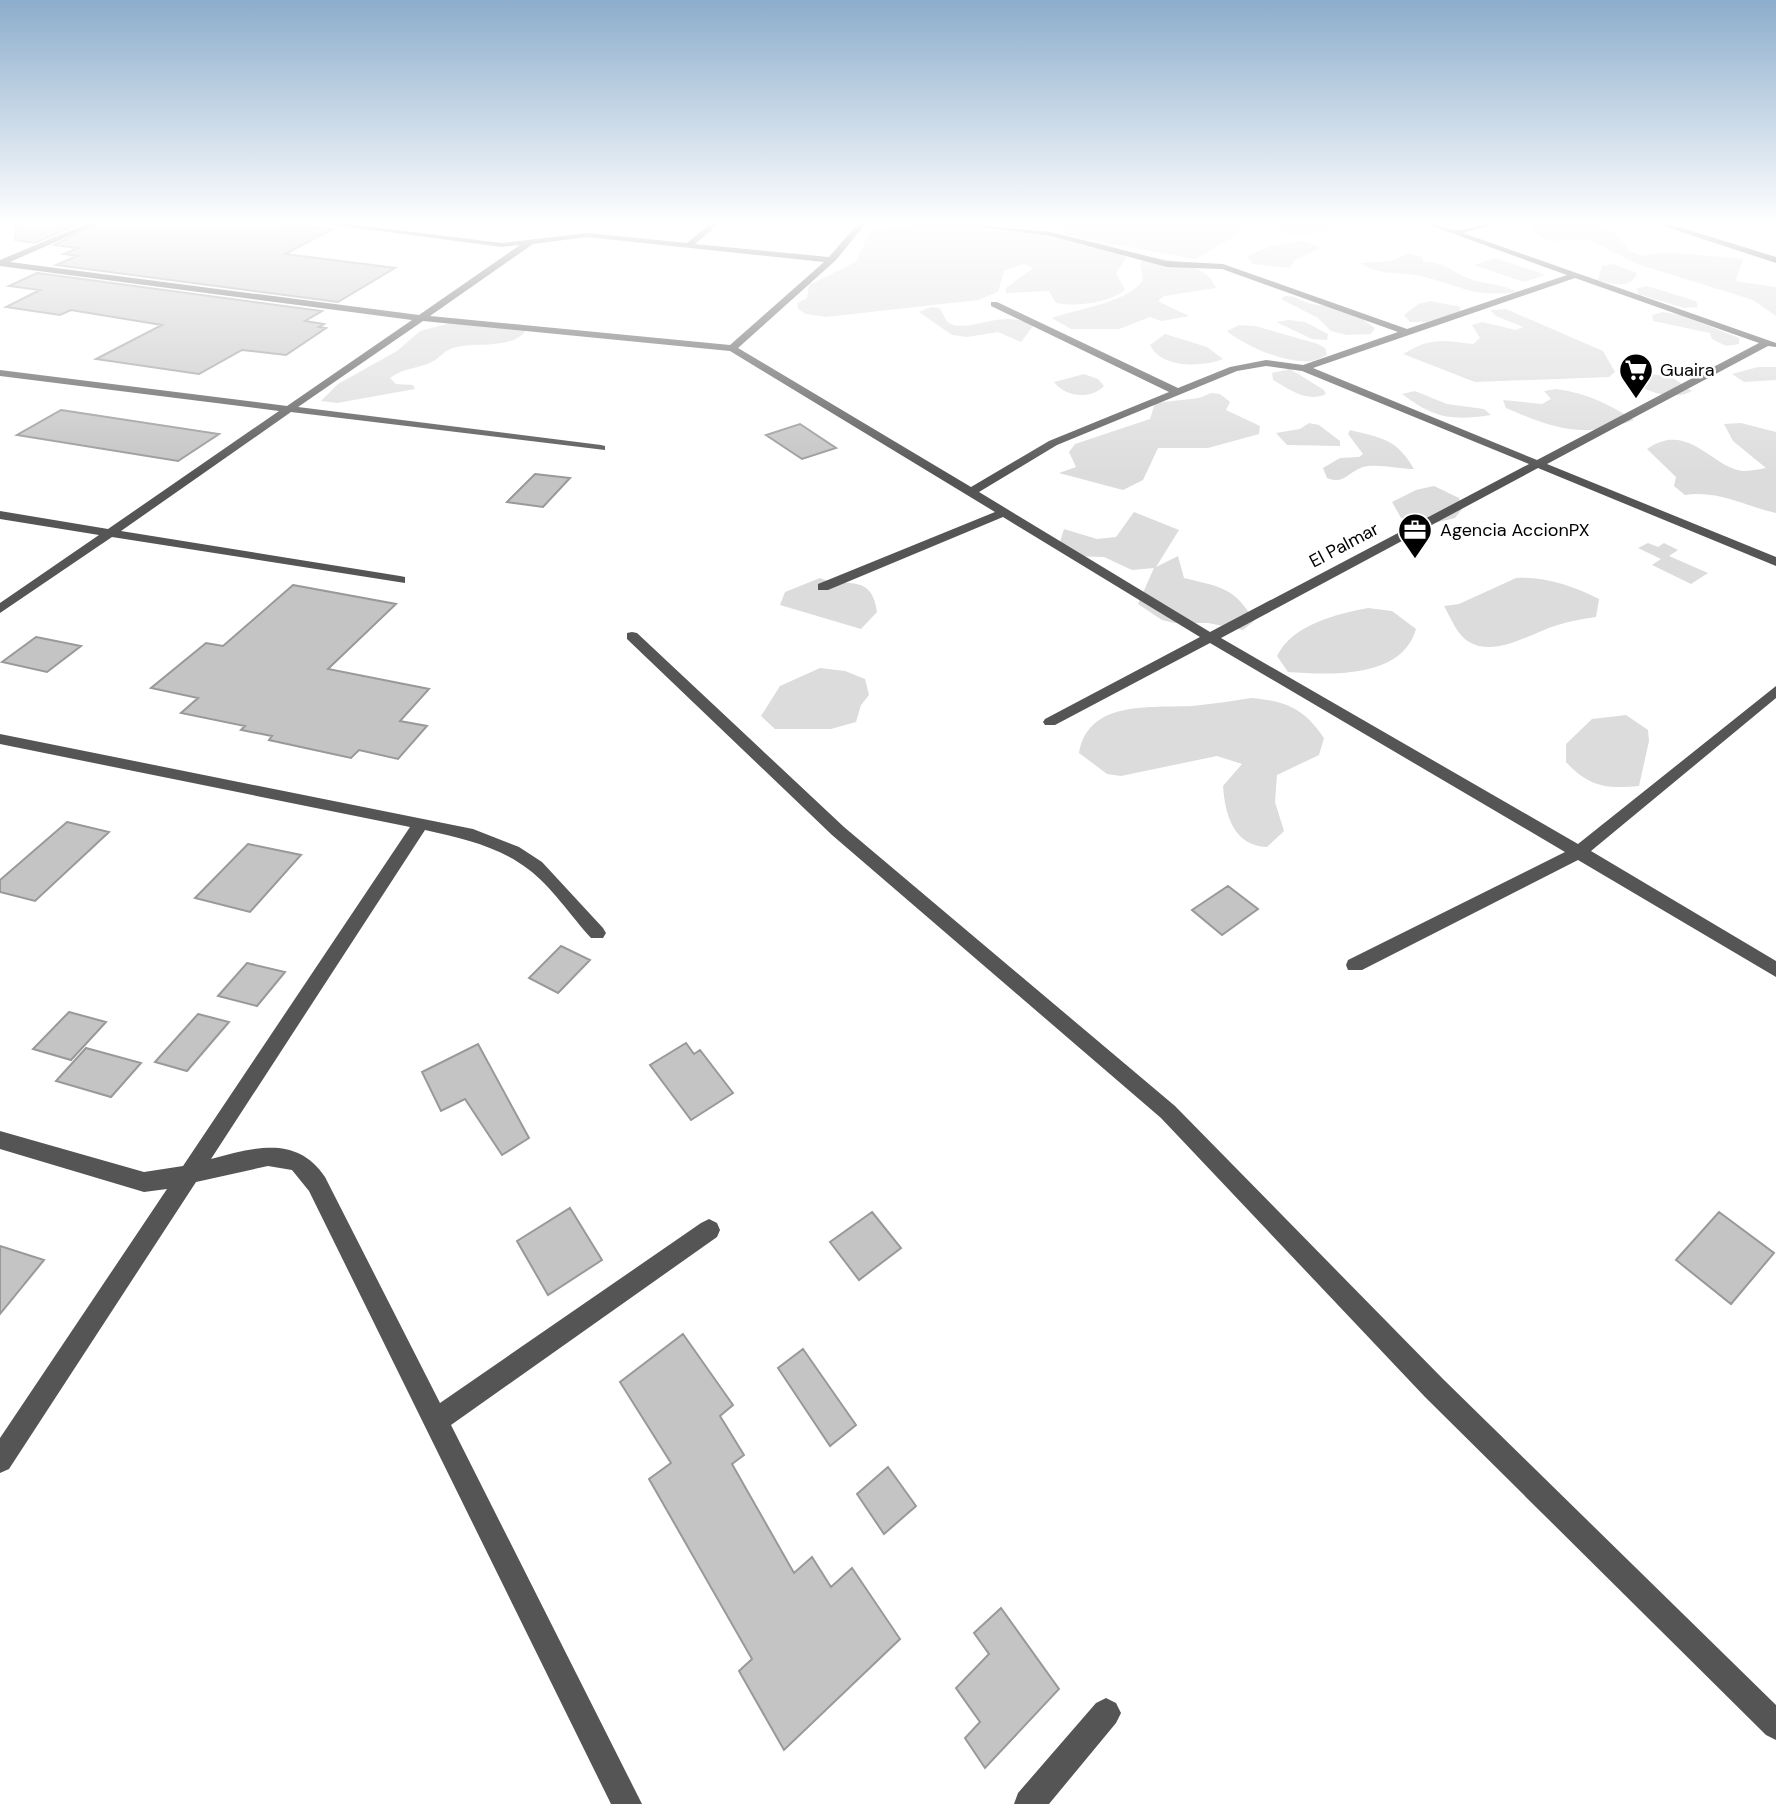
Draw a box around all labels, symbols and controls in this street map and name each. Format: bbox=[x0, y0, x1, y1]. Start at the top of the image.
supermarket icon: Guaira bbox=[1617, 351, 1655, 400]
place label: Guaira bbox=[1660, 358, 1715, 382]
office icon: Agencia AccionPX bbox=[1396, 511, 1434, 560]
street label: El Palmar bbox=[1305, 517, 1383, 573]
place label: Agencia AccionPX bbox=[1440, 518, 1590, 542]

